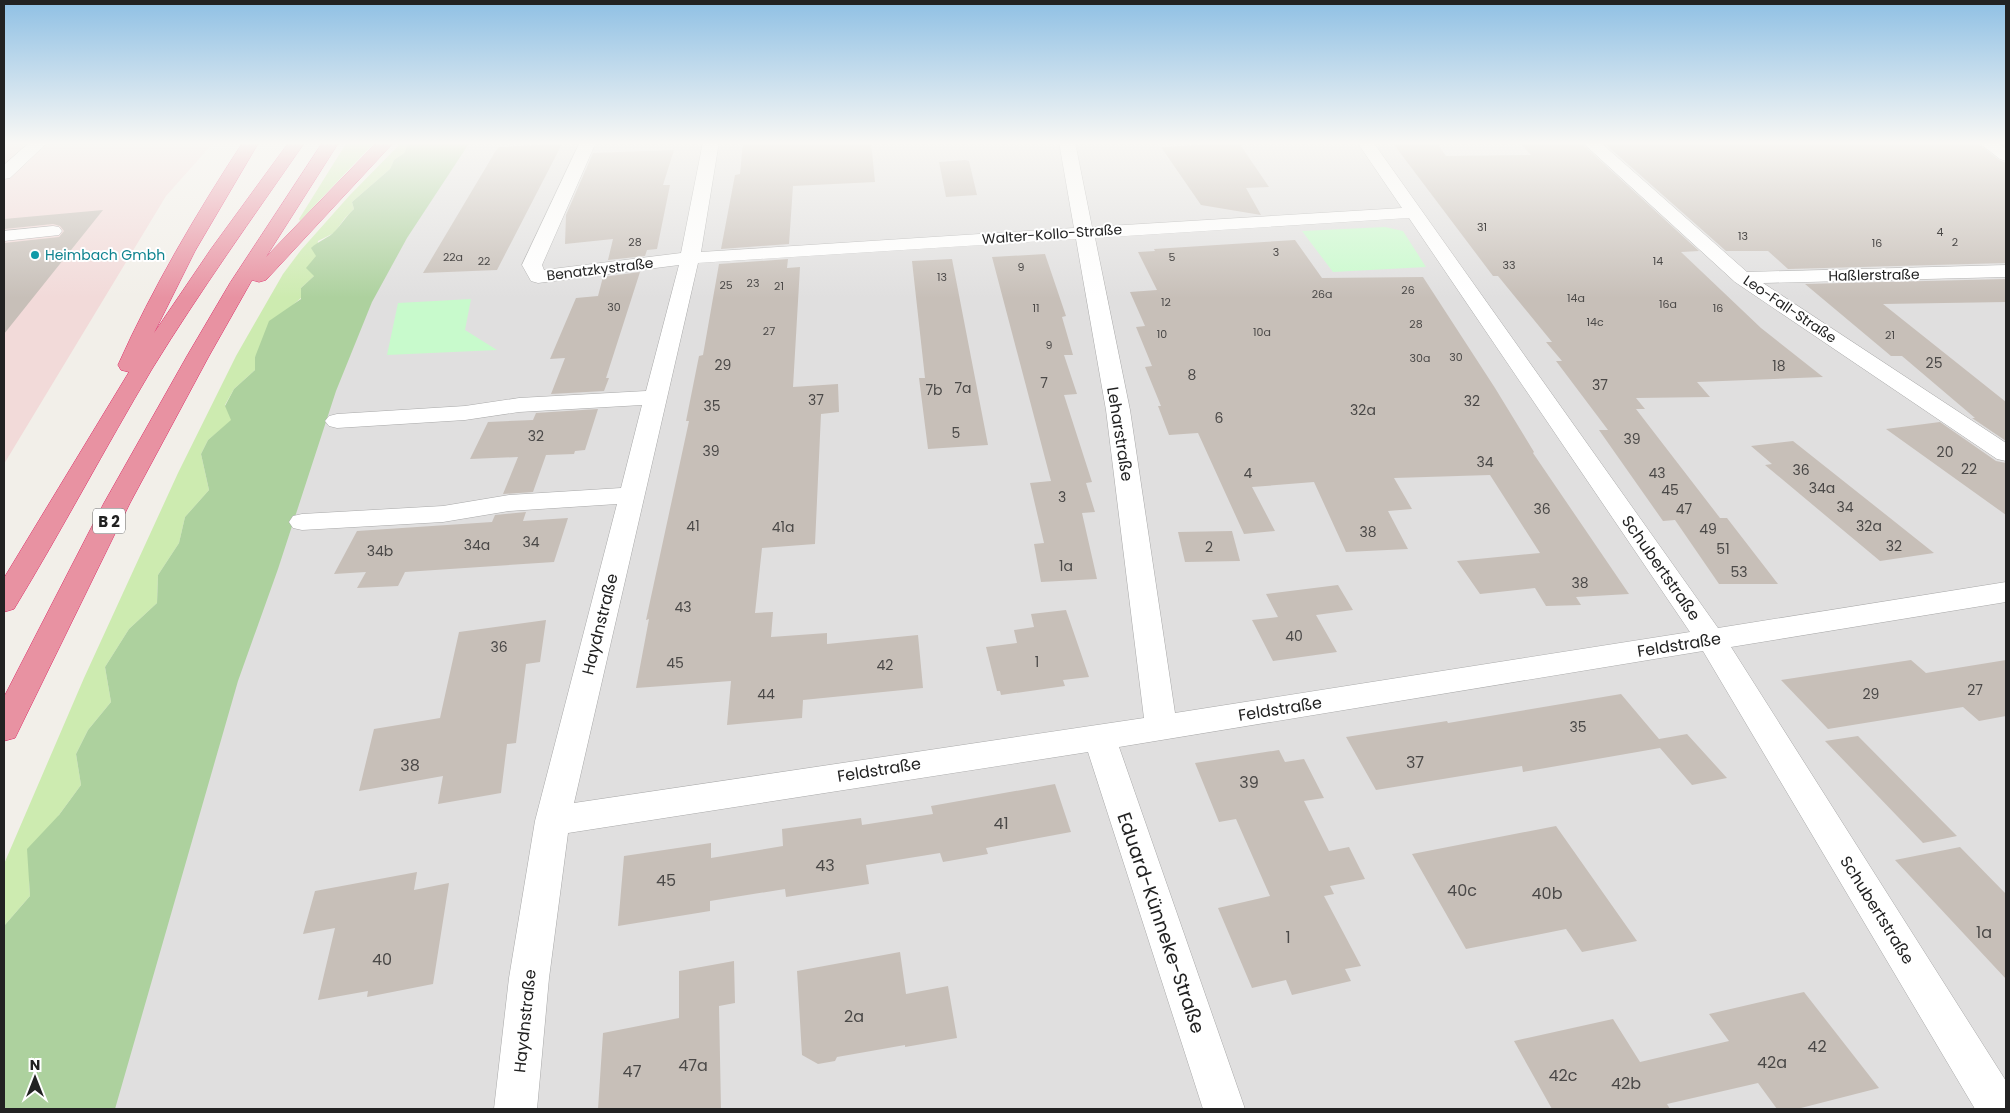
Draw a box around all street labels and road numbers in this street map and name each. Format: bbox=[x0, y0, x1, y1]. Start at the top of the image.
street label: Walter-Kollo-Straße bbox=[981, 219, 1123, 249]
street label: Benatzkystraße bbox=[545, 252, 655, 285]
street label: Haßlerstraße bbox=[1828, 264, 1920, 286]
street label: Leo-Fall-Straße bbox=[1739, 270, 1841, 348]
street label: Leharstraße bbox=[1101, 385, 1139, 483]
road number: B 2 bbox=[93, 508, 125, 534]
street label: Schubertstraße bbox=[1616, 511, 1706, 625]
street label: Haydnstraße bbox=[576, 571, 624, 677]
street label: Feldstraße bbox=[1635, 627, 1723, 663]
street label: Feldstraße bbox=[1236, 691, 1324, 727]
street label: Feldstraße bbox=[835, 752, 923, 788]
street label: Eduard-Künneke-Straße bbox=[1110, 809, 1212, 1037]
street label: Schubertstraße bbox=[1834, 851, 1920, 969]
street label: Haydnstraße bbox=[508, 968, 542, 1074]

